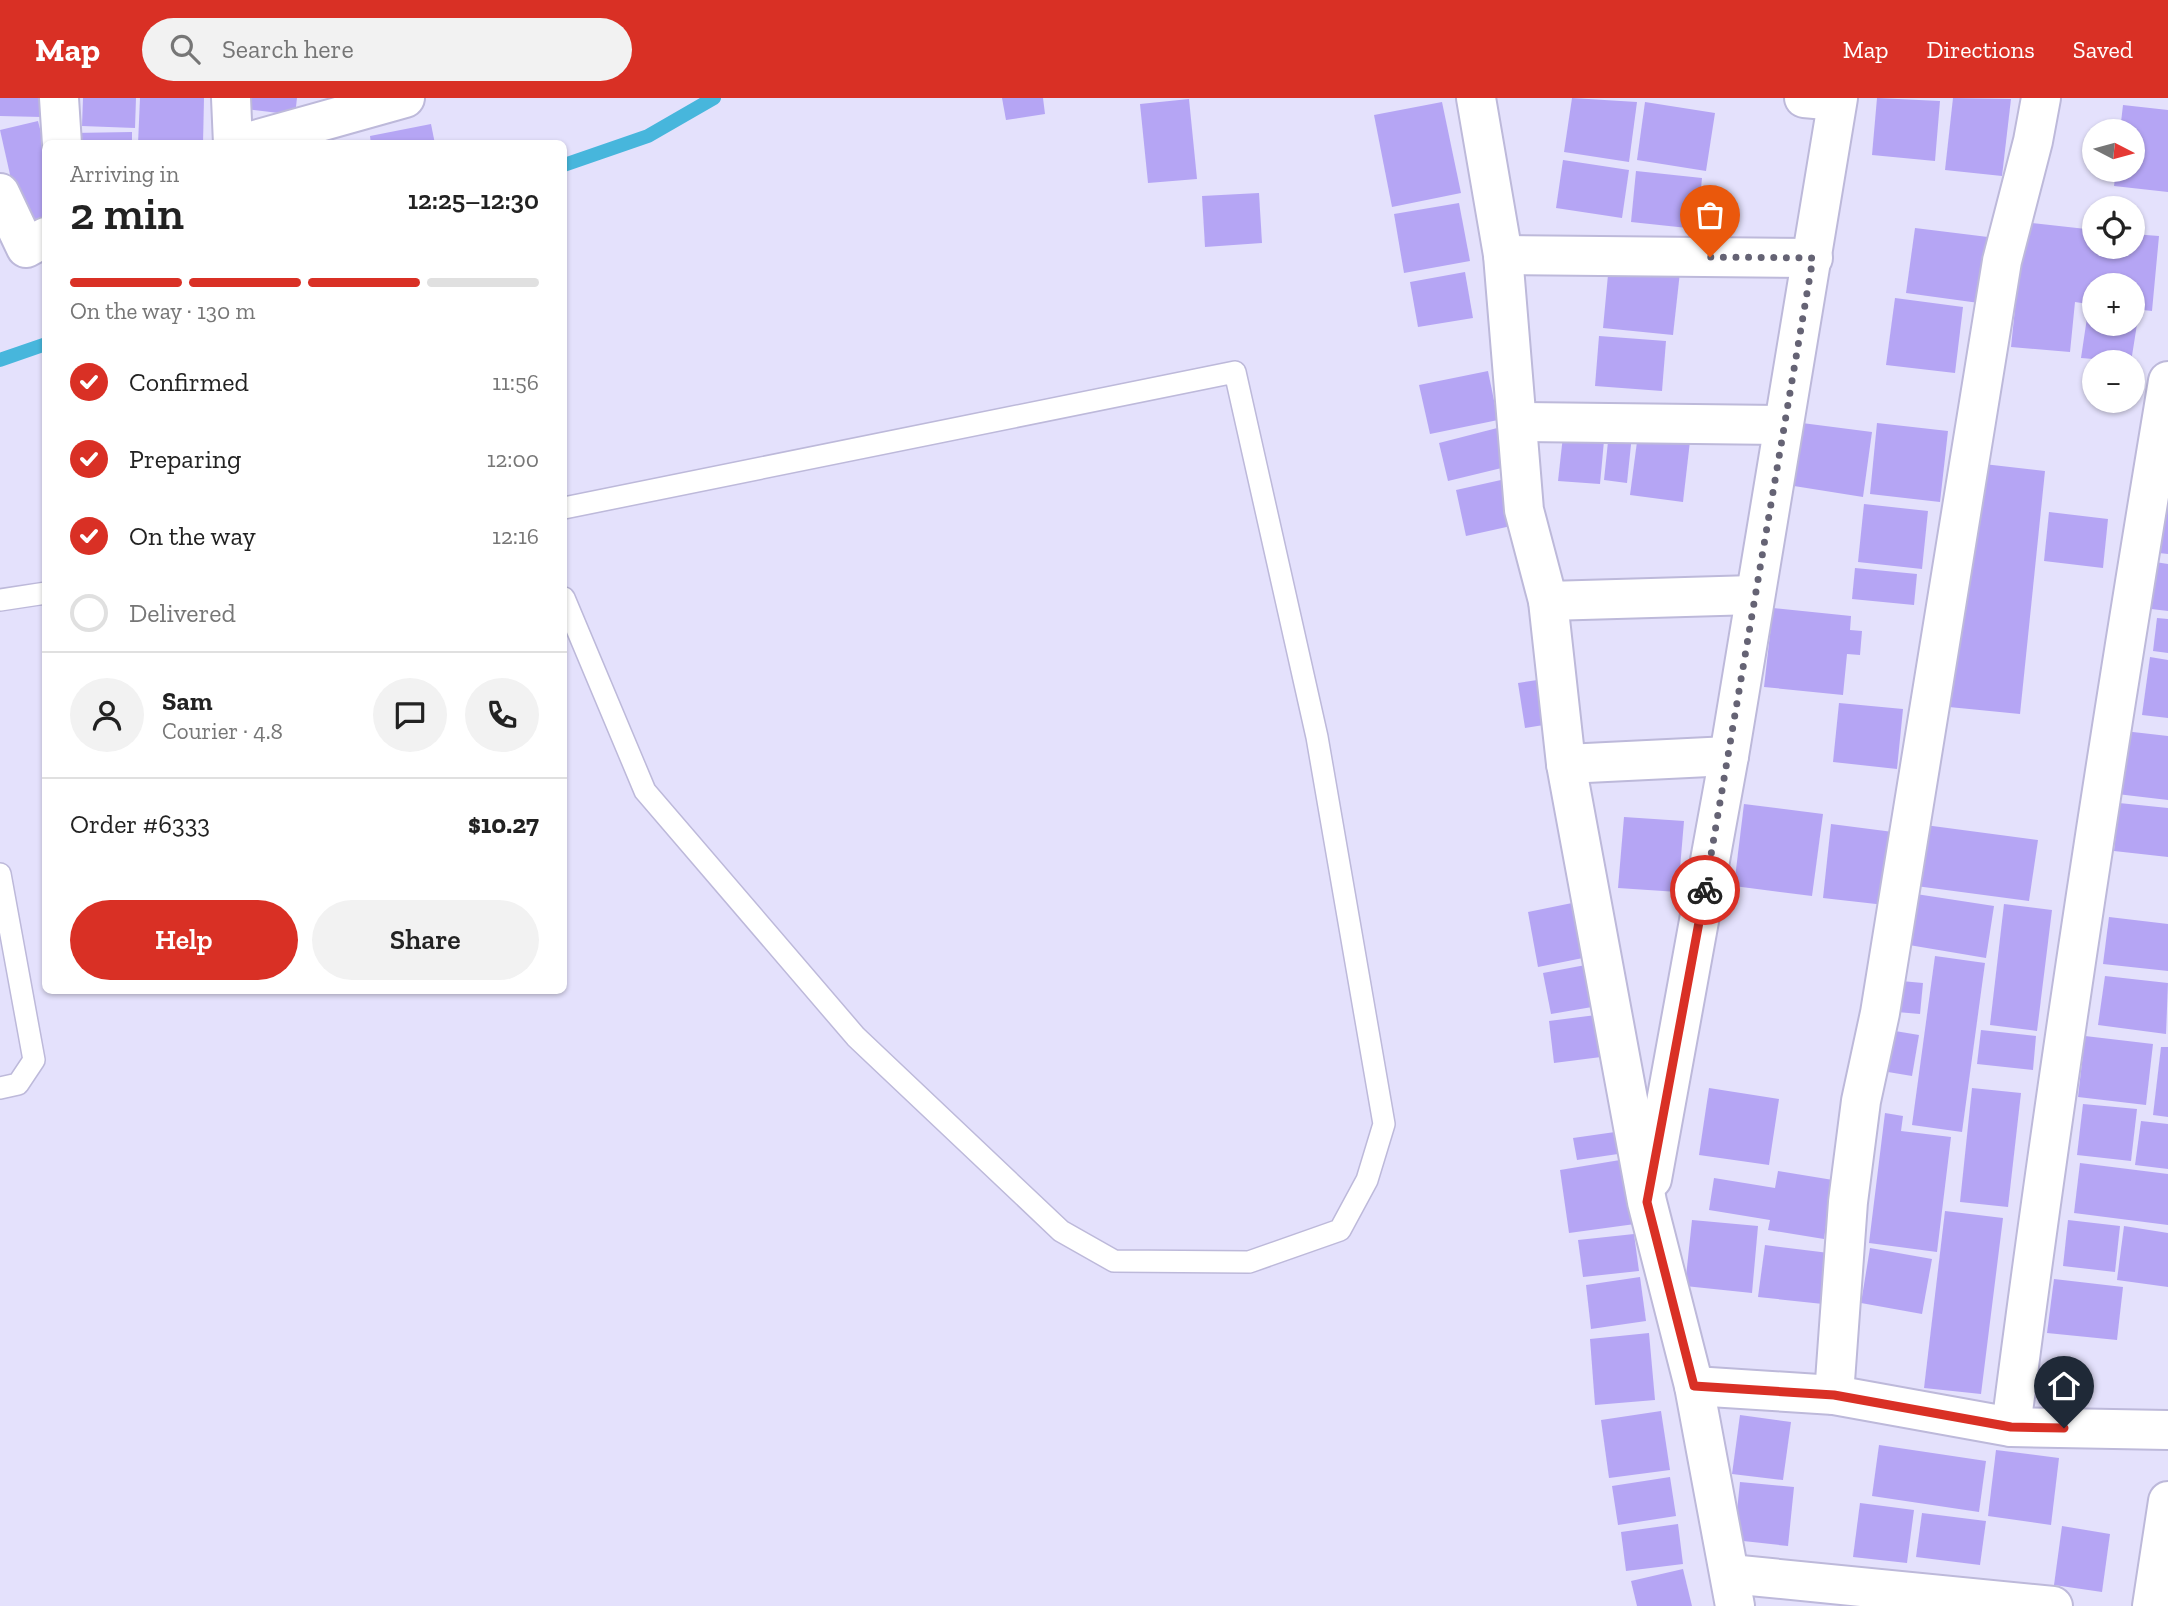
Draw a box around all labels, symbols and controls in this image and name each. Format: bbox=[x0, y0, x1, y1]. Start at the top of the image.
search box bbox=[142, 18, 632, 81]
text: Map bbox=[35, 30, 100, 69]
icon: search bbox=[166, 30, 204, 68]
text: Search here bbox=[222, 33, 354, 65]
text: Map bbox=[1843, 35, 1889, 64]
text: Directions bbox=[1927, 35, 2035, 64]
text: Saved bbox=[2073, 35, 2133, 64]
north arrow bbox=[2082, 119, 2146, 182]
map controls bbox=[2082, 119, 2145, 413]
text: Arriving in bbox=[70, 160, 179, 188]
text: 12:25–12:30 bbox=[408, 184, 539, 216]
pin bbox=[1680, 185, 1740, 257]
text: 2 min bbox=[70, 186, 184, 241]
icon: bag bbox=[1691, 196, 1729, 234]
button: locate bbox=[2082, 196, 2145, 259]
button: + bbox=[2082, 273, 2145, 336]
text: On the way · 130 m bbox=[70, 297, 255, 325]
button: − bbox=[2082, 350, 2145, 413]
icon: check bbox=[70, 363, 108, 401]
text: Confirmed bbox=[129, 366, 249, 398]
text: 11:56 bbox=[492, 368, 539, 396]
icon: check bbox=[70, 440, 108, 478]
text: Preparing bbox=[129, 443, 241, 475]
text: 12:00 bbox=[487, 445, 539, 473]
icon: check bbox=[70, 517, 108, 555]
text: On the way bbox=[129, 520, 256, 552]
text: 12:16 bbox=[492, 522, 539, 550]
text: Delivered bbox=[129, 597, 236, 629]
button: person bbox=[70, 678, 144, 752]
button: chat bbox=[373, 678, 447, 752]
button: phone bbox=[465, 678, 539, 752]
text: Sam bbox=[162, 685, 212, 717]
text: Courier · 4.8 bbox=[162, 717, 283, 745]
text: Order #6333 bbox=[70, 808, 210, 840]
text: $10.27 bbox=[468, 808, 539, 840]
courier bbox=[1670, 855, 1740, 925]
icon: bike bbox=[1686, 871, 1724, 909]
button: Help bbox=[70, 900, 298, 980]
button: Share bbox=[312, 900, 539, 980]
pin bbox=[2034, 1356, 2094, 1428]
icon: home bbox=[2045, 1367, 2083, 1405]

